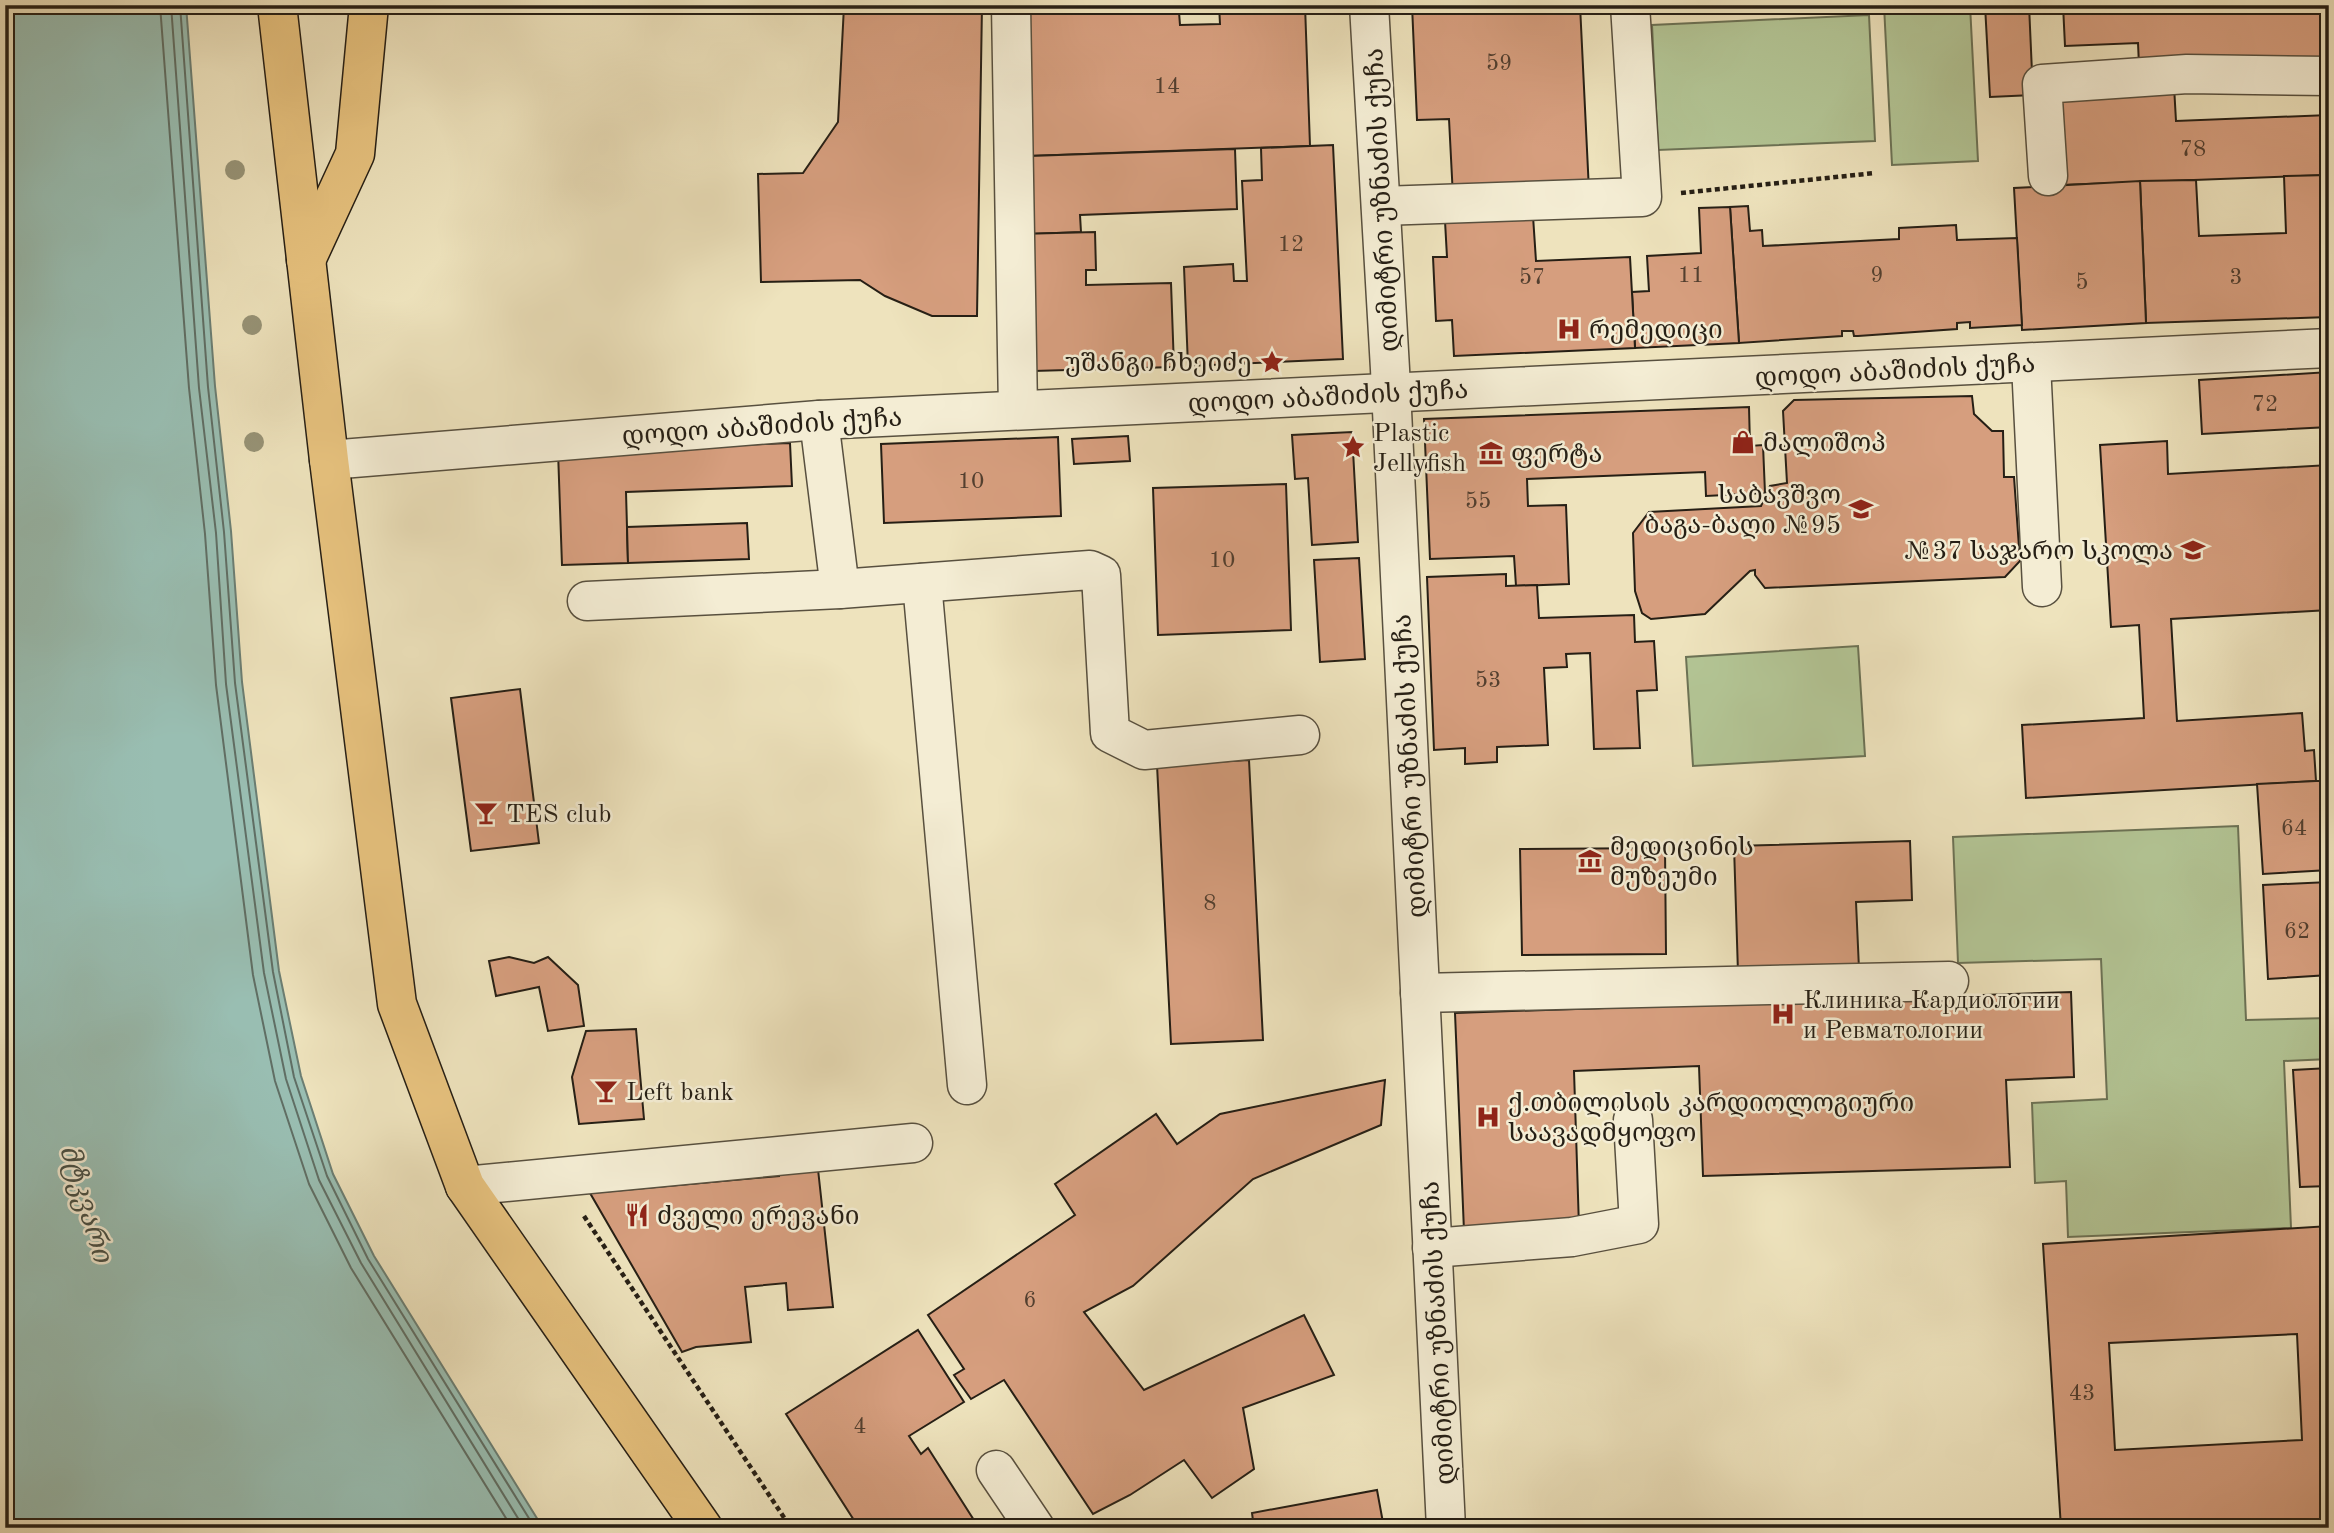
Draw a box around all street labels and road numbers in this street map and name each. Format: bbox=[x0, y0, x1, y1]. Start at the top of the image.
street label: დიმიტრი უზნაძის ქუჩა bbox=[1362, 47, 1404, 352]
street label: დოდო აბაშიძის ქუჩა bbox=[1754, 352, 2036, 392]
street label: დოდო აბაშიძის ქუჩა bbox=[1187, 378, 1469, 418]
street label: დოდო აბაშიძის ქუჩა bbox=[621, 405, 903, 451]
street label: დიმიტრი უზნაძის ქუჩა bbox=[1390, 613, 1432, 918]
street label: დიმიტრი უზნაძის ქუჩა bbox=[1418, 1180, 1460, 1485]

